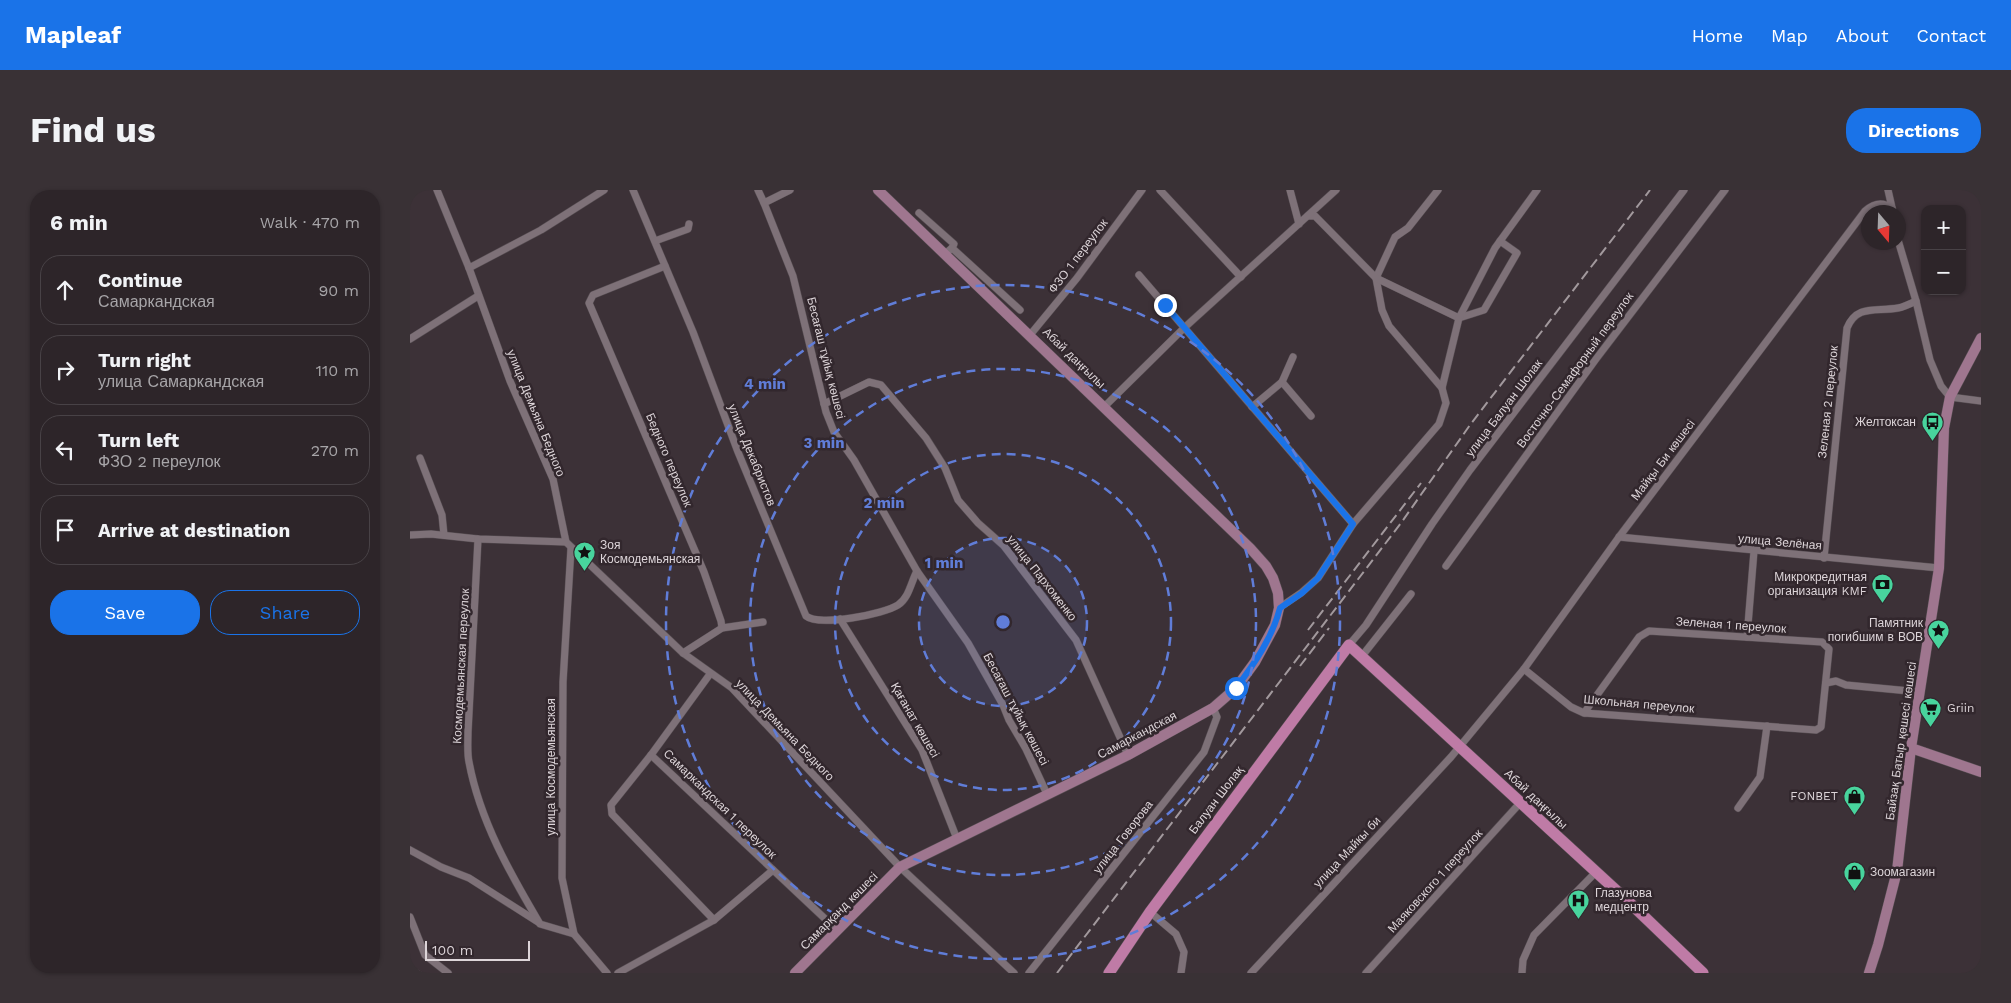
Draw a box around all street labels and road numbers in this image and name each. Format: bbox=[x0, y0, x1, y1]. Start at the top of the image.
street label: ФЗО 1 переулок bbox=[1046, 216, 1111, 296]
street label: Восточно-Семафорный переулок bbox=[1514, 289, 1637, 451]
street label: Бесағаш тұйық көшесі bbox=[804, 296, 848, 420]
street label: Абай даңғылы bbox=[1040, 325, 1108, 391]
street label: Зеленая 2 переулок bbox=[1815, 344, 1841, 459]
street label: улица Демьяна Бедного bbox=[504, 347, 568, 479]
street label: улица Балуан Шолак bbox=[1463, 356, 1546, 459]
street label: улица Декабристов bbox=[725, 402, 779, 508]
street label: Бедного переулок bbox=[643, 411, 695, 510]
street label: Майқы Би көшесі bbox=[1628, 417, 1698, 503]
street label: улица Зелёная bbox=[1738, 531, 1822, 553]
street label: улица Пархоменко bbox=[1004, 532, 1080, 624]
street label: Космодемьянская переулок bbox=[450, 587, 472, 744]
street label: Зеленая 1 переулок bbox=[1675, 614, 1787, 636]
street label: Бесағаш тұйық көшесі bbox=[980, 651, 1052, 767]
street label: Байзақ Батыр қөшесі көшесі bbox=[1883, 661, 1919, 821]
street label: улица Демьяна Бедного bbox=[733, 676, 837, 784]
street label: Қағанат көшесі bbox=[888, 680, 942, 760]
street label: Школьная переулок bbox=[1583, 692, 1696, 716]
street label: улица Космодемьянская bbox=[544, 698, 558, 836]
street label: Самаркандская bbox=[1095, 708, 1179, 762]
street label: Самаркандская 1 переулок bbox=[661, 746, 780, 862]
street label: Балуан Шолақ bbox=[1186, 763, 1246, 837]
street label: Абай даңғылы bbox=[1502, 766, 1570, 832]
street label: улица Говорова bbox=[1090, 798, 1156, 876]
street label: улица Майкы би bbox=[1310, 814, 1384, 890]
street label: Маяковского 1 переулок bbox=[1385, 826, 1486, 936]
street label: Самарқанд көшесі bbox=[797, 869, 881, 953]

